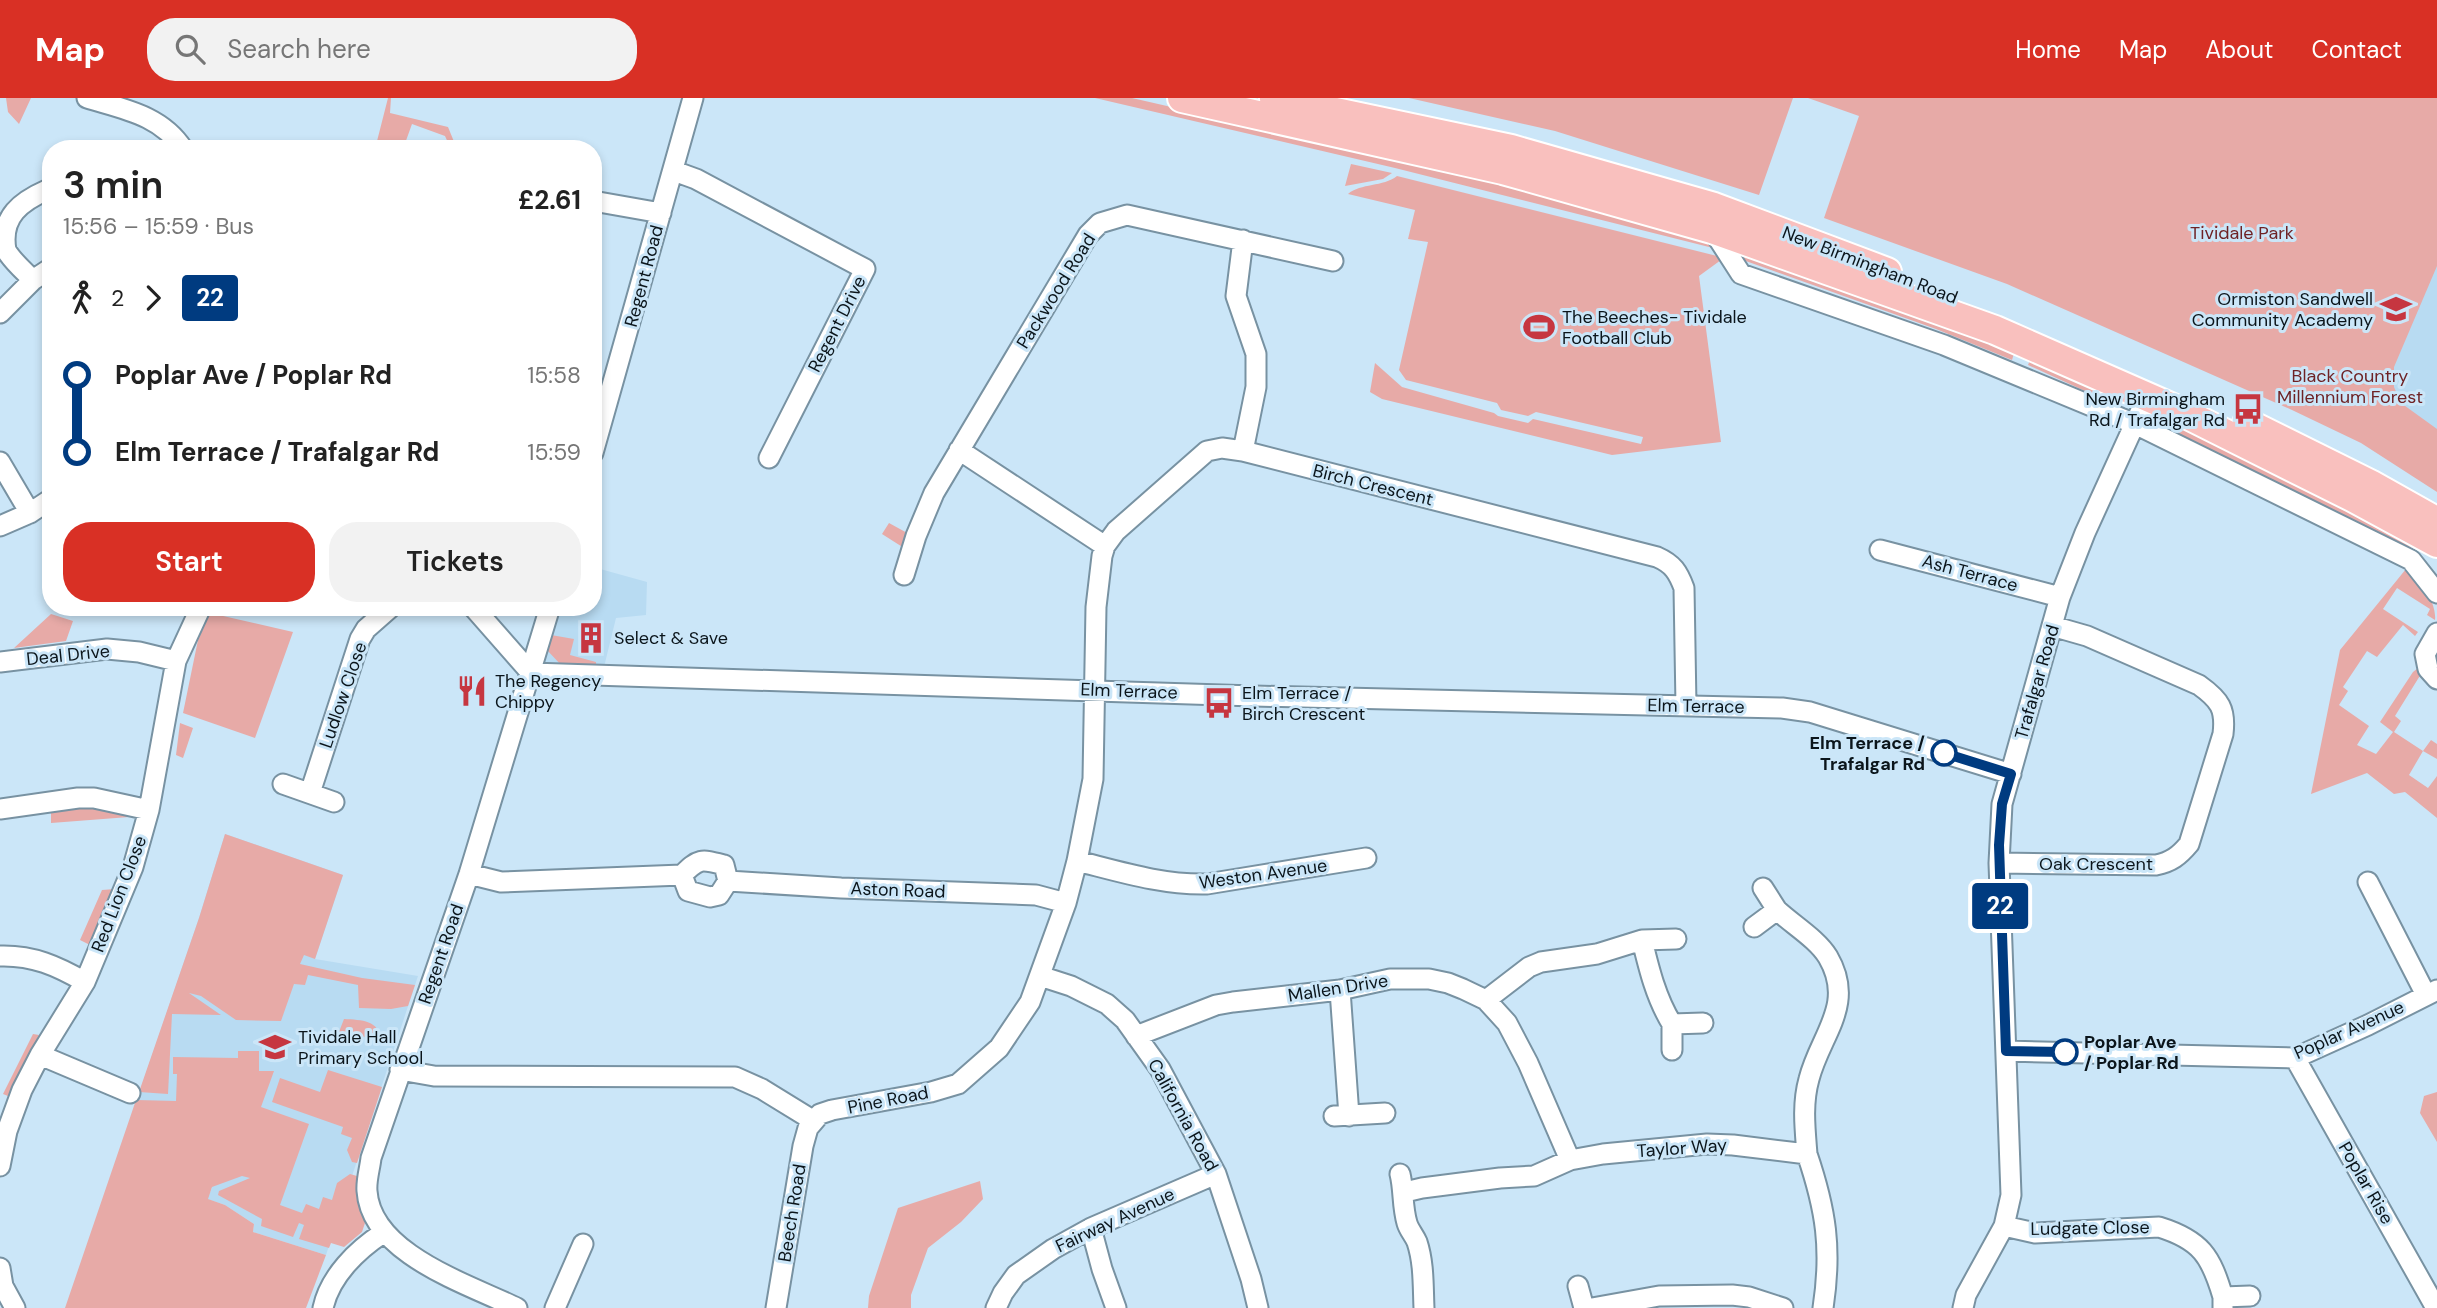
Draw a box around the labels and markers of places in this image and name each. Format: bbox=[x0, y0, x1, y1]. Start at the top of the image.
place label: Ormiston Sandwell Community Academy bbox=[2192, 287, 2373, 332]
school or university icon: Ormiston Sandwell Community Academy bbox=[2379, 292, 2413, 326]
place label: The Beeches- Tividale Football Club bbox=[1562, 305, 1747, 350]
sports icon: The Beeches- Tividale Football Club bbox=[1522, 310, 1556, 344]
place label: New Birmingham Rd / Trafalgar Rd bbox=[2085, 387, 2225, 432]
bus stop icon: New Birmingham Rd / Trafalgar Rd bbox=[2231, 392, 2265, 426]
building icon: Select & Save bbox=[574, 621, 608, 655]
place label: Select & Save bbox=[614, 626, 728, 650]
place label: The Regency Chippy bbox=[495, 669, 601, 714]
restaurant icon: The Regency Chippy bbox=[455, 674, 489, 708]
place label: Elm Terrace / Birch Crescent bbox=[1242, 681, 1365, 726]
bus stop icon: Elm Terrace / Birch Crescent bbox=[1202, 686, 1236, 720]
place label: Elm Terrace / Trafalgar Rd bbox=[1810, 731, 1925, 776]
marker: Elm Terrace / Trafalgar Rd bbox=[1931, 740, 1957, 766]
place label: Tividale Hall Primary School bbox=[298, 1025, 423, 1070]
school or university icon: Tividale Hall Primary School bbox=[258, 1030, 292, 1064]
place label: Poplar Ave / Poplar Rd bbox=[2084, 1030, 2179, 1075]
marker: Poplar Ave / Poplar Rd bbox=[2052, 1039, 2078, 1065]

